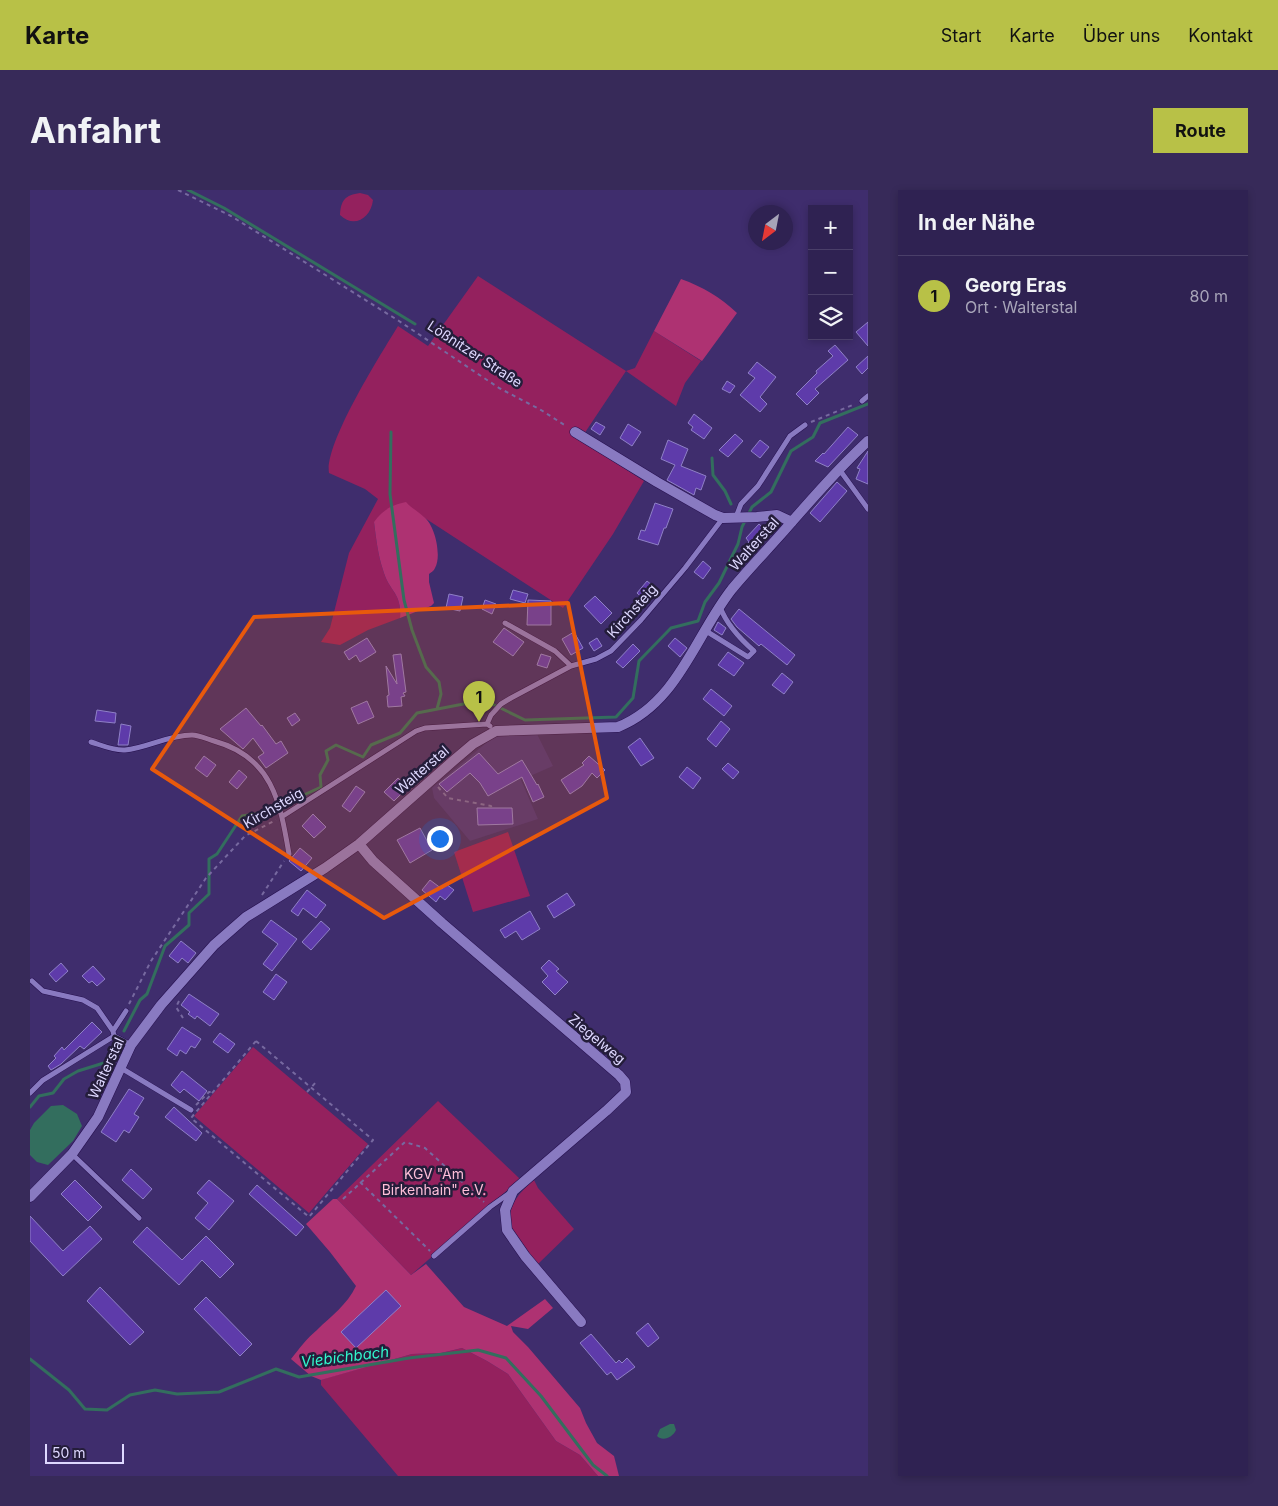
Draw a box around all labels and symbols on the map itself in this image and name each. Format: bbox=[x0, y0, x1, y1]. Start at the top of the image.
north arrow bbox=[748, 205, 793, 250]
street label: Lößnitzer Straße bbox=[425, 317, 526, 391]
street label: Walterstal bbox=[725, 514, 782, 574]
street label: Kirchsteig bbox=[603, 580, 660, 641]
pin: 1 bbox=[463, 681, 495, 722]
street label: Walterstal bbox=[391, 742, 452, 798]
street label: Kirchsteig bbox=[240, 784, 306, 832]
your location bbox=[427, 826, 453, 852]
street label: Ziegelweg bbox=[566, 1010, 629, 1067]
street label: Walterstal bbox=[84, 1034, 127, 1101]
park label: KGV "Am Birkenhain" e.V. bbox=[382, 1165, 486, 1198]
water label: Viebichbach bbox=[300, 1342, 390, 1371]
scale bar bbox=[45, 1441, 124, 1464]

